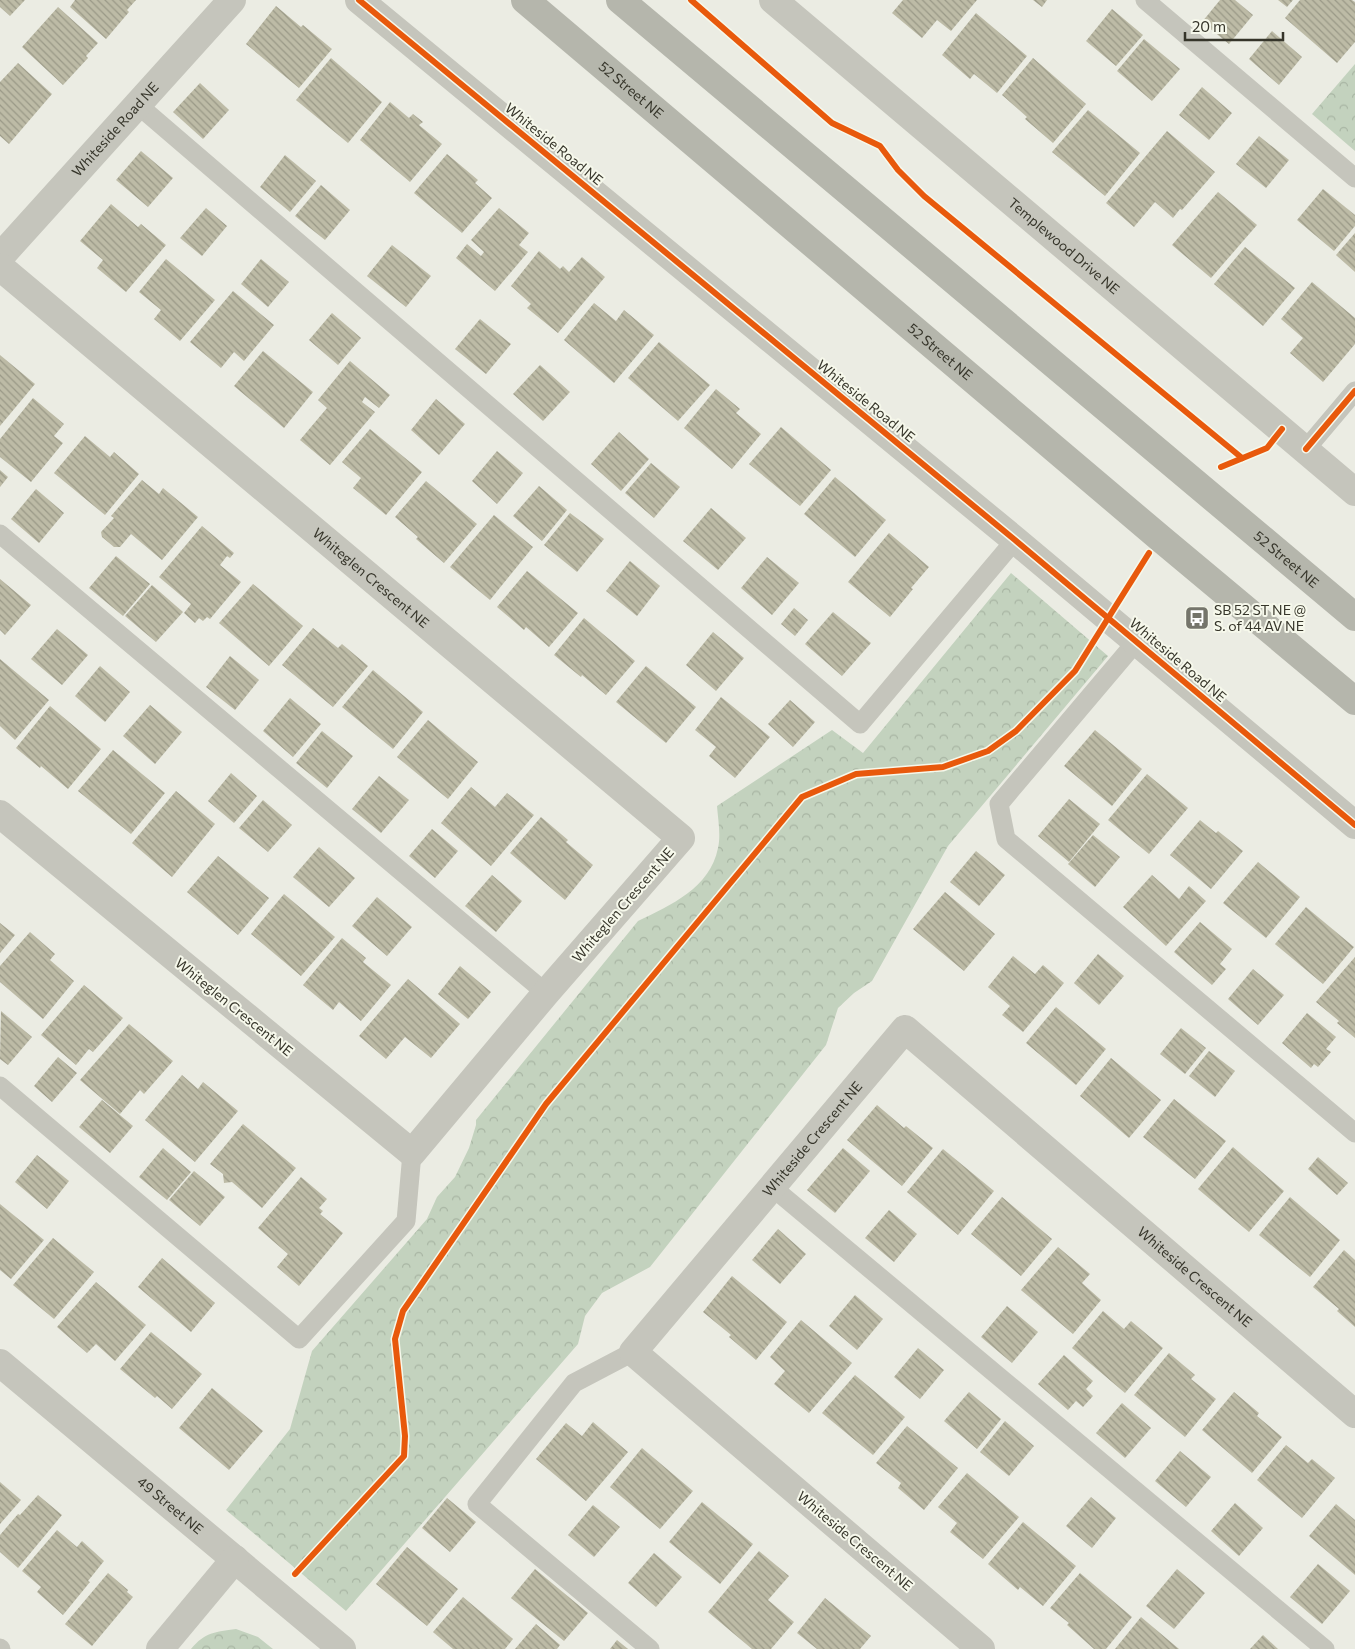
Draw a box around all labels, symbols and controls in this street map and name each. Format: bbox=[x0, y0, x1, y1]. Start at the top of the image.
scale bar bbox=[1185, 10, 1282, 42]
text: 20 m bbox=[1192, 17, 1226, 35]
street label: 52 Street NE bbox=[595, 57, 667, 122]
street label: Whiteside Road NE bbox=[68, 78, 162, 180]
street label: Whiteside Road NE bbox=[502, 99, 607, 188]
street label: Templewood Drive NE bbox=[1005, 194, 1123, 297]
street label: 52 Street NE bbox=[904, 319, 976, 384]
street label: Whiteside Road NE bbox=[814, 356, 919, 445]
street label: Whiteglen Crescent NE bbox=[310, 524, 433, 631]
street label: 52 Street NE bbox=[1251, 527, 1323, 591]
place label: SB 52 ST NE @ S. of 44 AV NE bbox=[1214, 601, 1306, 634]
bus stop icon: SB 52 ST NE @ S. of 44 AV NE bbox=[1184, 605, 1210, 631]
street label: Whiteside Road NE bbox=[1126, 614, 1230, 705]
street label: Whiteglen Crescent NE bbox=[568, 844, 677, 966]
street label: Whiteglen Crescent NE bbox=[172, 954, 297, 1059]
street label: Whiteside Crescent NE bbox=[759, 1078, 865, 1200]
street label: Whiteside Crescent NE bbox=[1134, 1223, 1256, 1330]
street label: 49 Street NE bbox=[134, 1473, 207, 1537]
street label: Whiteside Crescent NE bbox=[794, 1487, 916, 1594]

